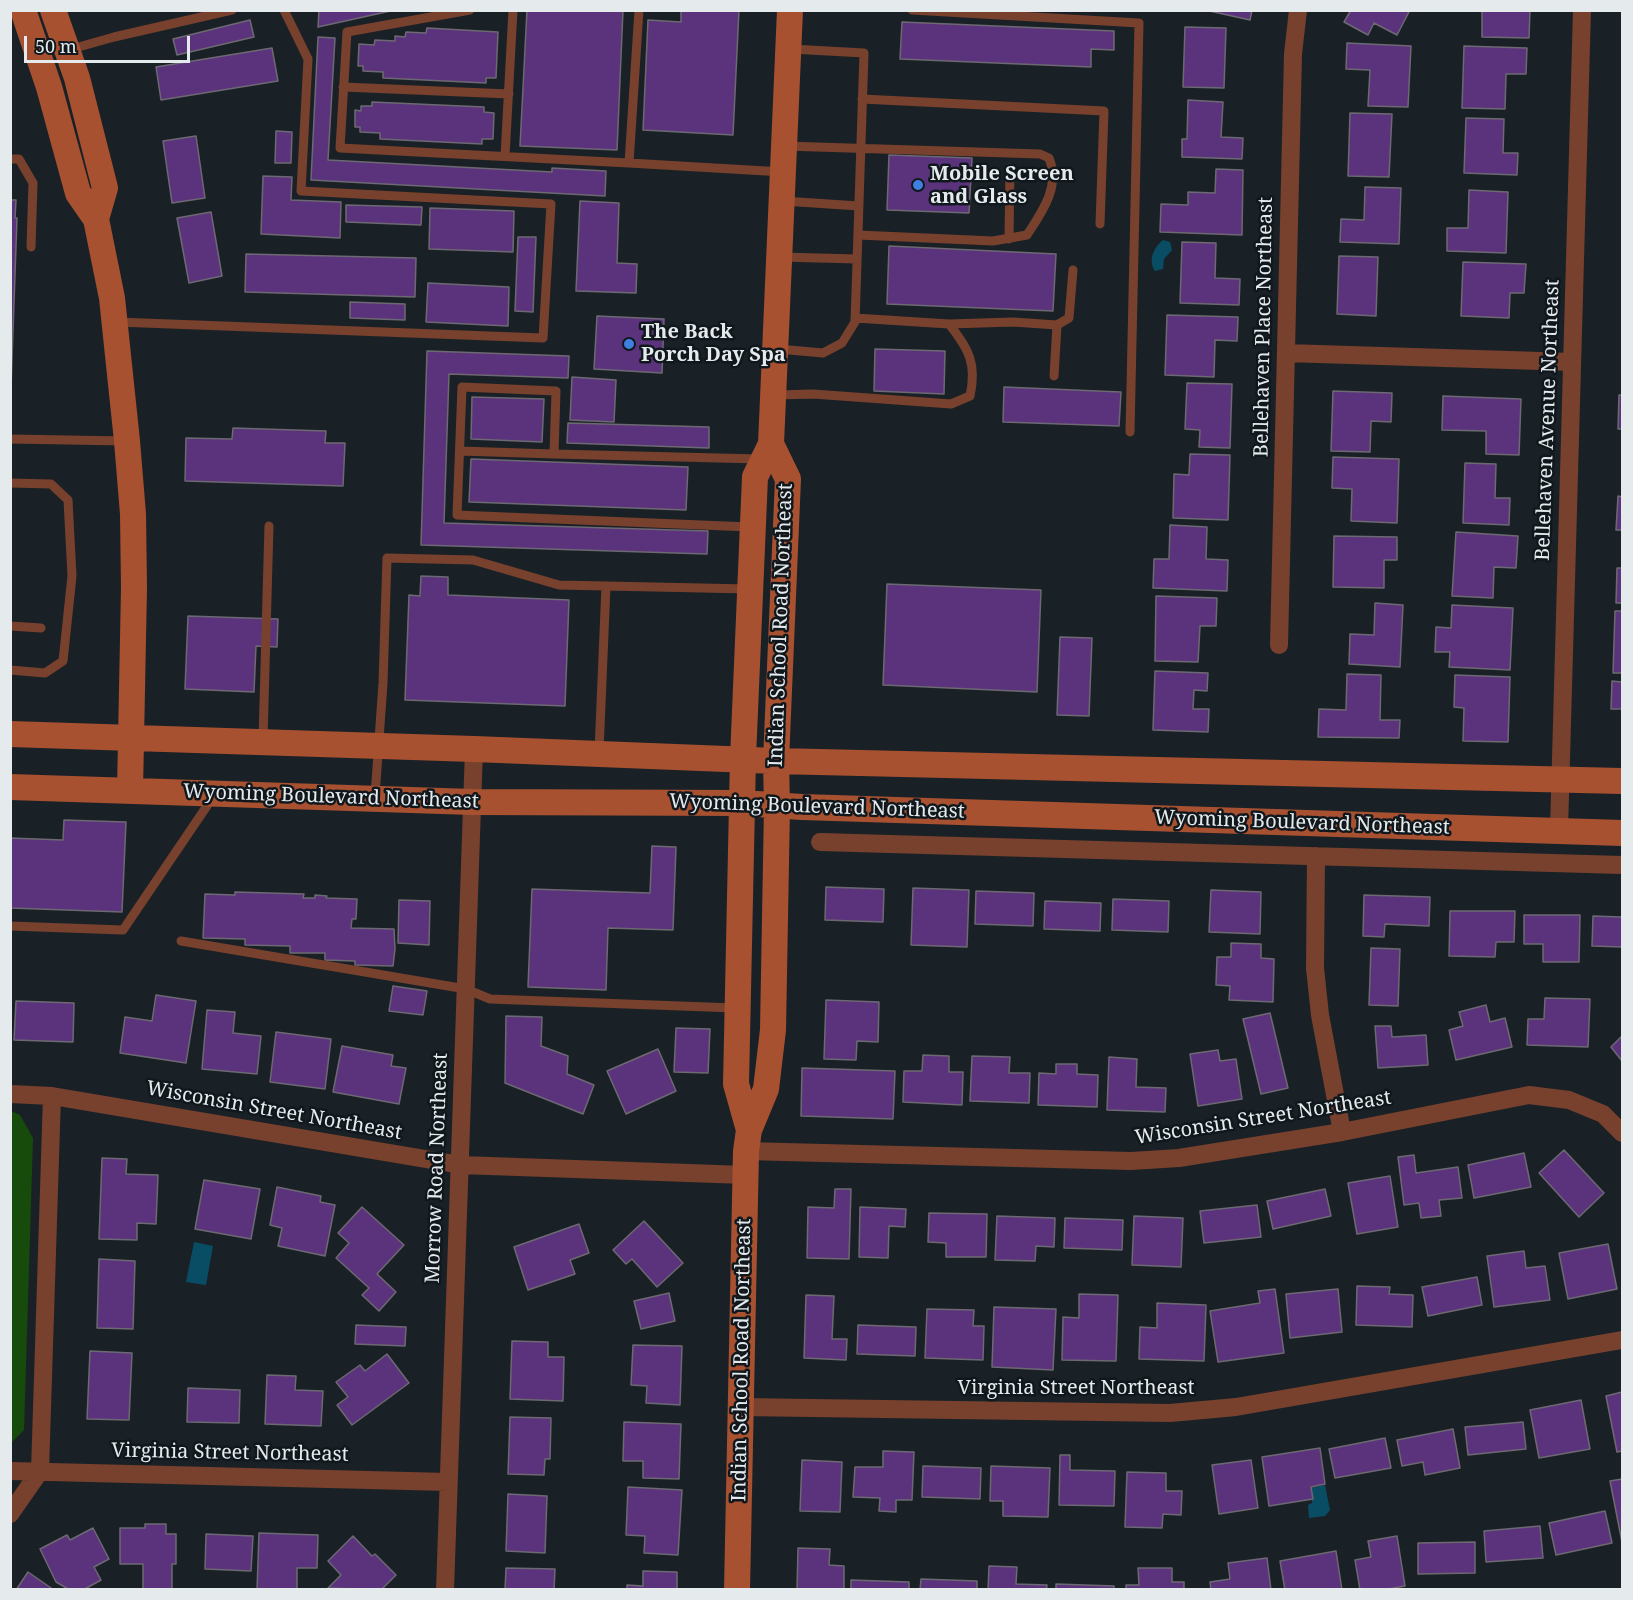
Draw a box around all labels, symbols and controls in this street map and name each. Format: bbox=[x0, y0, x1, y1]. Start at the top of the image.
scale bar bbox=[27, 24, 194, 62]
text: 50 m bbox=[35, 34, 77, 58]
place label: Mobile Screen and Glass bbox=[930, 162, 1074, 209]
marker: Mobile Screen and Glass bbox=[911, 178, 925, 192]
street label: Bellehaven Place Northeast bbox=[1250, 197, 1278, 457]
street label: Bellehaven Avenue Northeast bbox=[1531, 279, 1565, 561]
place label: The Back Porch Day Spa bbox=[641, 320, 786, 367]
marker: The Back Porch Day Spa bbox=[622, 337, 636, 351]
street label: Indian School Road Northeast bbox=[764, 483, 798, 767]
street label: Wyoming Boulevard Northeast bbox=[183, 780, 479, 814]
street label: Wyoming Boulevard Northeast bbox=[669, 790, 965, 824]
street label: Wyoming Boulevard Northeast bbox=[1154, 806, 1450, 840]
street label: Morrow Road Northeast bbox=[421, 1052, 453, 1284]
street label: Wisconsin Street Northeast bbox=[144, 1077, 404, 1145]
street label: Wisconsin Street Northeast bbox=[1133, 1086, 1393, 1150]
street label: Indian School Road Northeast bbox=[728, 1218, 756, 1502]
street label: Virginia Street Northeast bbox=[957, 1376, 1195, 1400]
street label: Virginia Street Northeast bbox=[111, 1439, 349, 1467]

